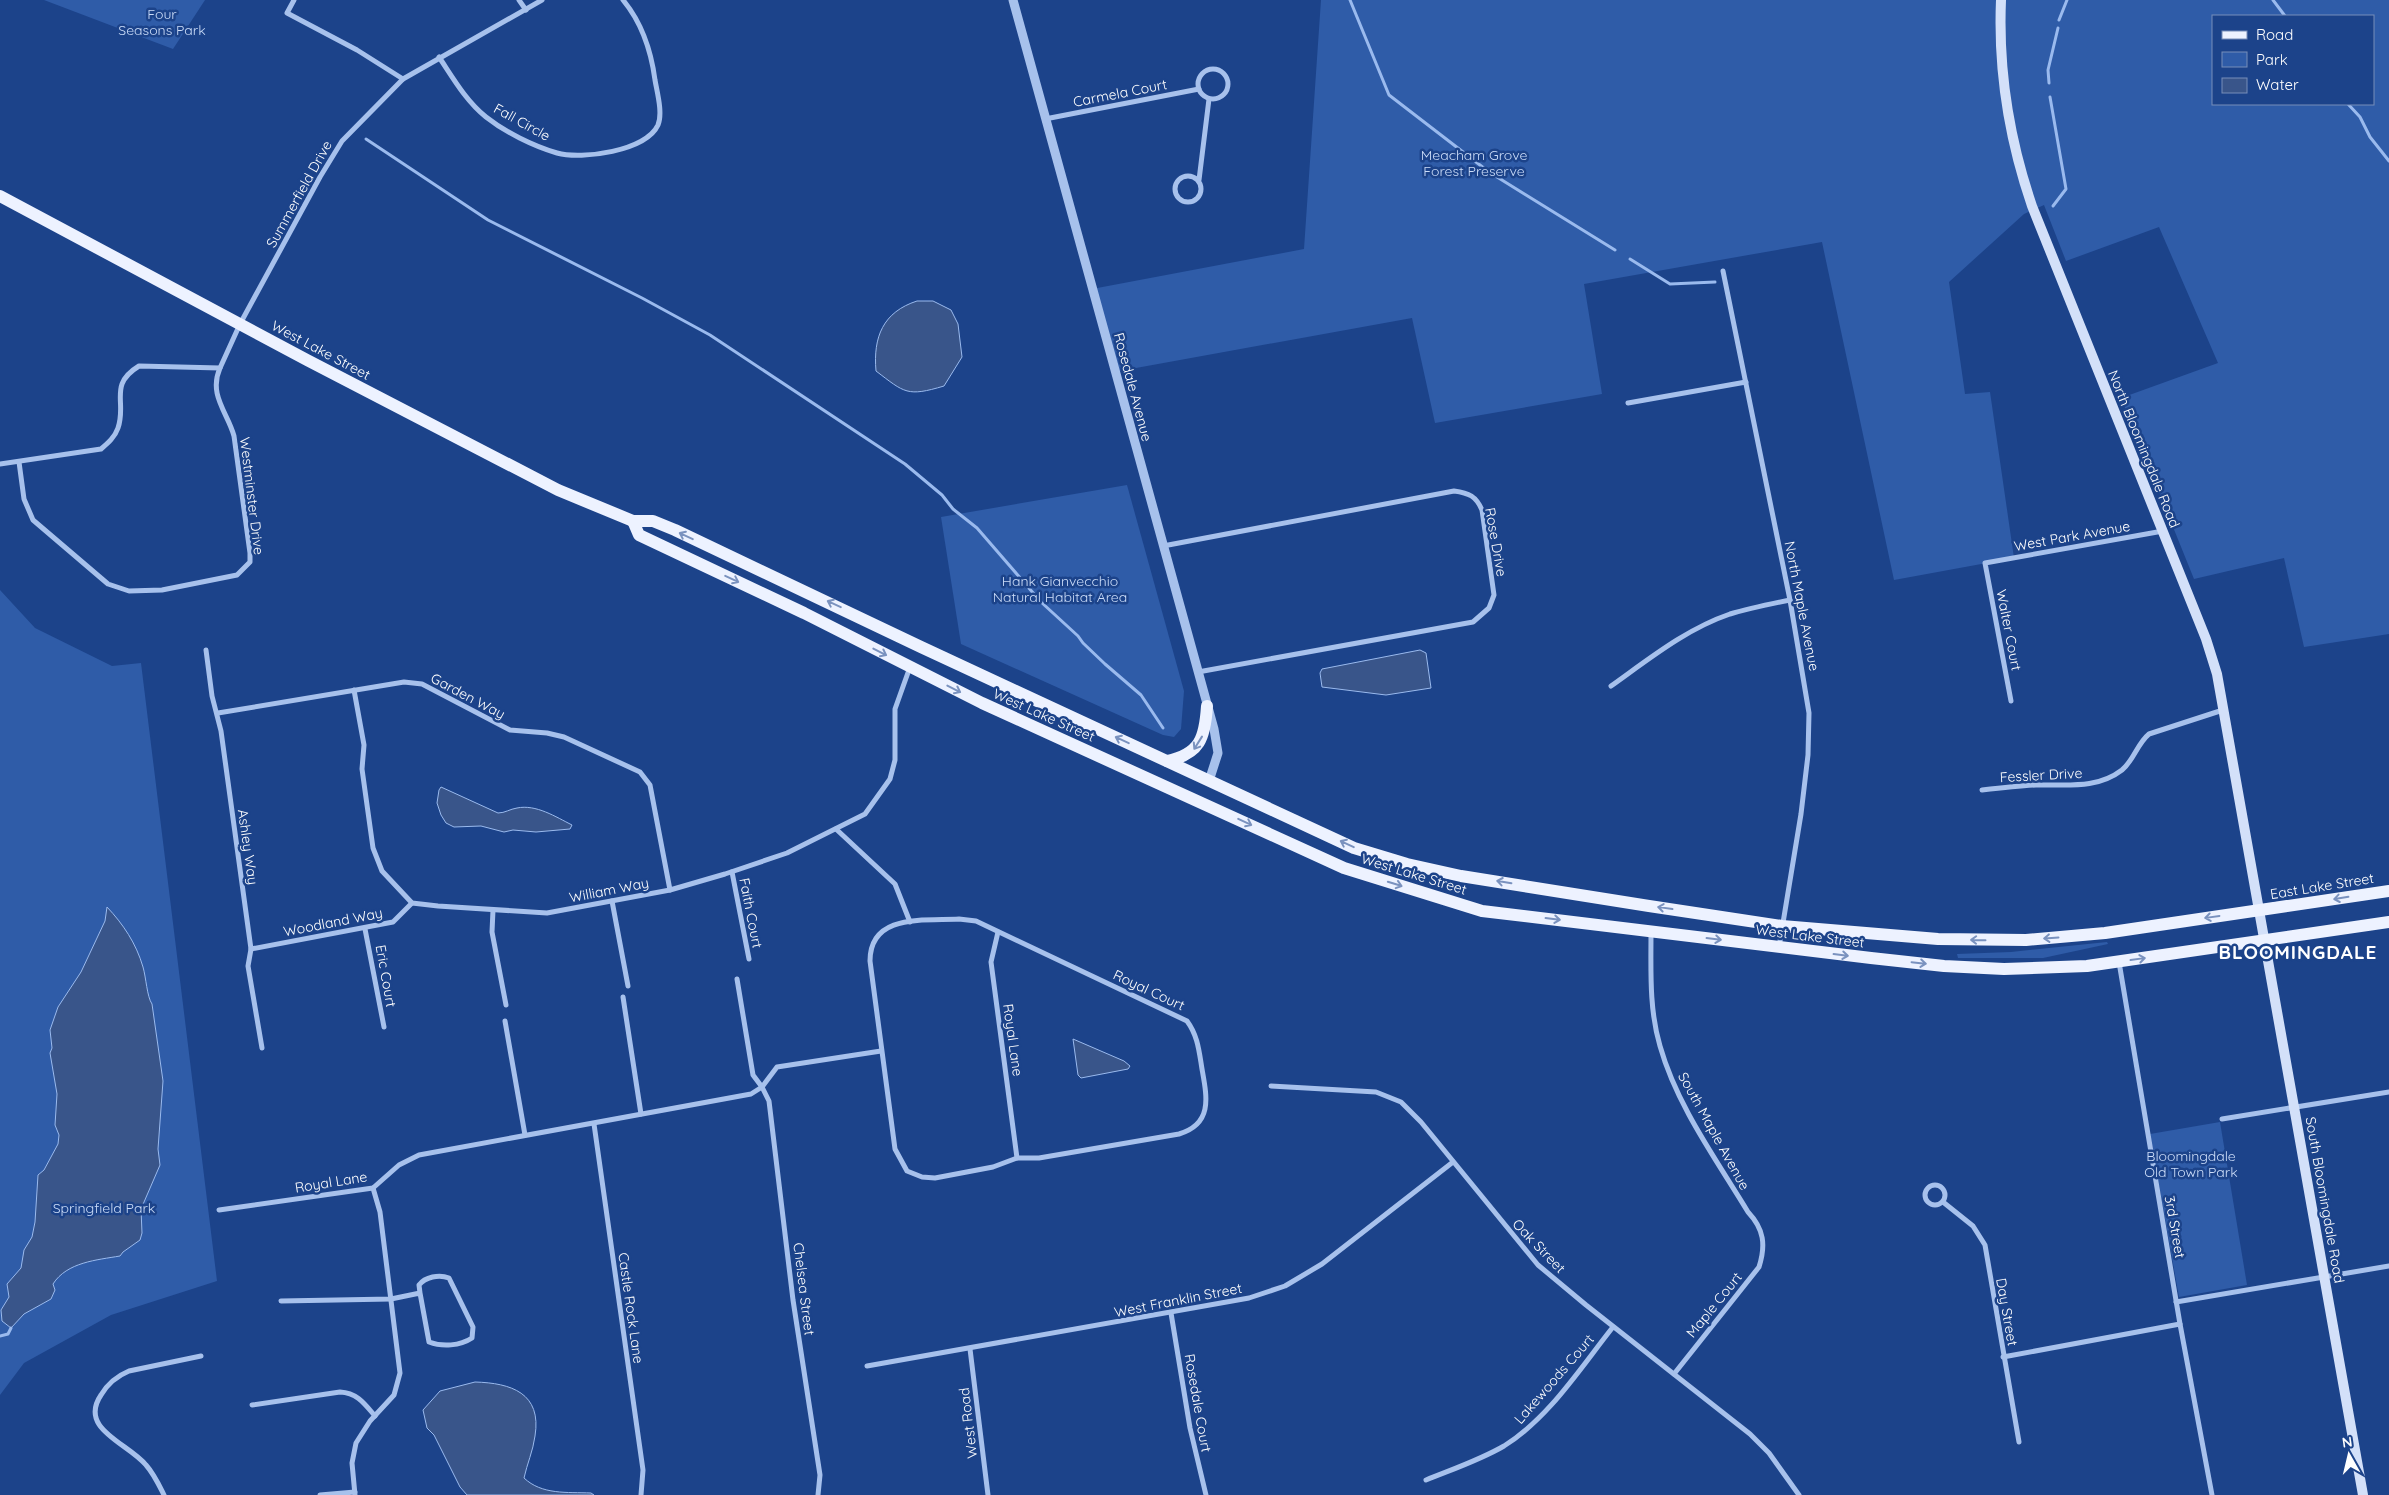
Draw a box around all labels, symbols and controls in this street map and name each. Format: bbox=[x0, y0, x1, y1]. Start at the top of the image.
park label: Four Seasons Park bbox=[118, 5, 206, 39]
legend bbox=[2212, 15, 2374, 105]
text: Road bbox=[2256, 25, 2293, 44]
text: Park bbox=[2256, 50, 2288, 69]
street label: Carmela Court bbox=[1072, 75, 1169, 111]
text: Water bbox=[2256, 75, 2299, 94]
street label: Fall Circle bbox=[491, 99, 553, 145]
street label: Summerfield Drive bbox=[262, 137, 336, 251]
park label: Meacham Grove Forest Preserve bbox=[1421, 146, 1527, 180]
street label: West Lake Street bbox=[268, 316, 374, 384]
street label: Rosedale Avenue bbox=[1110, 331, 1156, 443]
street label: North Bloomingdale Road bbox=[2104, 368, 2184, 530]
street label: Westminster Drive bbox=[236, 436, 268, 556]
street label: Rose Drive bbox=[1481, 506, 1511, 578]
street label: West Park Avenue bbox=[2012, 517, 2132, 555]
one-way arrow bbox=[679, 530, 694, 540]
street label: North Maple Avenue bbox=[1781, 540, 1823, 672]
park label: Hank Gianvecchio Natural Habitat Area bbox=[993, 572, 1127, 606]
one-way arrow bbox=[724, 575, 739, 585]
street label: Walter Court bbox=[1992, 588, 2026, 672]
one-way arrow bbox=[826, 599, 841, 609]
one-way arrow bbox=[873, 647, 888, 657]
street label: Garden Way bbox=[428, 669, 508, 723]
one-way arrow bbox=[946, 685, 961, 694]
street label: West Lake Street bbox=[990, 685, 1098, 746]
one-way arrow bbox=[1115, 735, 1130, 745]
one-way arrow bbox=[1193, 735, 1203, 749]
street label: Fessler Drive bbox=[1999, 764, 2083, 786]
street label: Ashley Way bbox=[234, 808, 262, 886]
one-way arrow bbox=[1237, 818, 1252, 827]
one-way arrow bbox=[1340, 839, 1355, 849]
street label: West Lake Street bbox=[1359, 849, 1469, 899]
street label: East Lake Street bbox=[2269, 869, 2375, 903]
street label: William Way bbox=[568, 873, 650, 907]
street label: Faith Court bbox=[735, 876, 767, 950]
one-way arrow bbox=[1497, 877, 1513, 887]
one-way arrow bbox=[1386, 880, 1402, 889]
one-way arrow bbox=[2333, 894, 2349, 904]
one-way arrow bbox=[1657, 903, 1673, 913]
street label: Woodland Way bbox=[282, 904, 384, 940]
one-way arrow bbox=[2204, 913, 2220, 923]
one-way arrow bbox=[1544, 914, 1560, 924]
street label: West Lake Street bbox=[1755, 920, 1866, 952]
one-way arrow bbox=[2043, 933, 2059, 943]
one-way arrow bbox=[1706, 934, 1722, 944]
one-way arrow bbox=[1970, 935, 1986, 945]
district label: BLOOMINGDALE bbox=[2219, 940, 2377, 964]
street label: Eric Court bbox=[372, 943, 400, 1009]
one-way arrow bbox=[1832, 950, 1848, 960]
one-way arrow bbox=[2129, 954, 2145, 964]
one-way arrow bbox=[1911, 959, 1927, 968]
street label: Royal Court bbox=[1110, 966, 1188, 1015]
street label: Royal Lane bbox=[999, 1003, 1027, 1078]
street label: South Maple Avenue bbox=[1674, 1069, 1754, 1193]
street label: South Bloomingdale Road bbox=[2301, 1115, 2349, 1285]
park label: Bloomingdale Old Town Park bbox=[2144, 1147, 2238, 1181]
street label: Royal Lane bbox=[293, 1167, 369, 1197]
street label: 3rd Street bbox=[2161, 1194, 2189, 1260]
park label: Springfield Park bbox=[53, 1199, 155, 1217]
street label: Oak Street bbox=[1509, 1215, 1570, 1277]
street label: Chelsea Street bbox=[789, 1242, 819, 1337]
street label: Castle Rock Lane bbox=[614, 1251, 648, 1365]
street label: Maple Court bbox=[1682, 1268, 1746, 1341]
street label: Day Street bbox=[1992, 1277, 2022, 1348]
street label: West Franklin Street bbox=[1113, 1279, 1244, 1321]
street label: Lakewoods Court bbox=[1510, 1330, 1598, 1428]
street label: Rosedale Court bbox=[1180, 1352, 1216, 1454]
street label: West Road bbox=[955, 1387, 981, 1459]
north arrow bbox=[2324, 1430, 2374, 1480]
text: N bbox=[2341, 1432, 2354, 1452]

